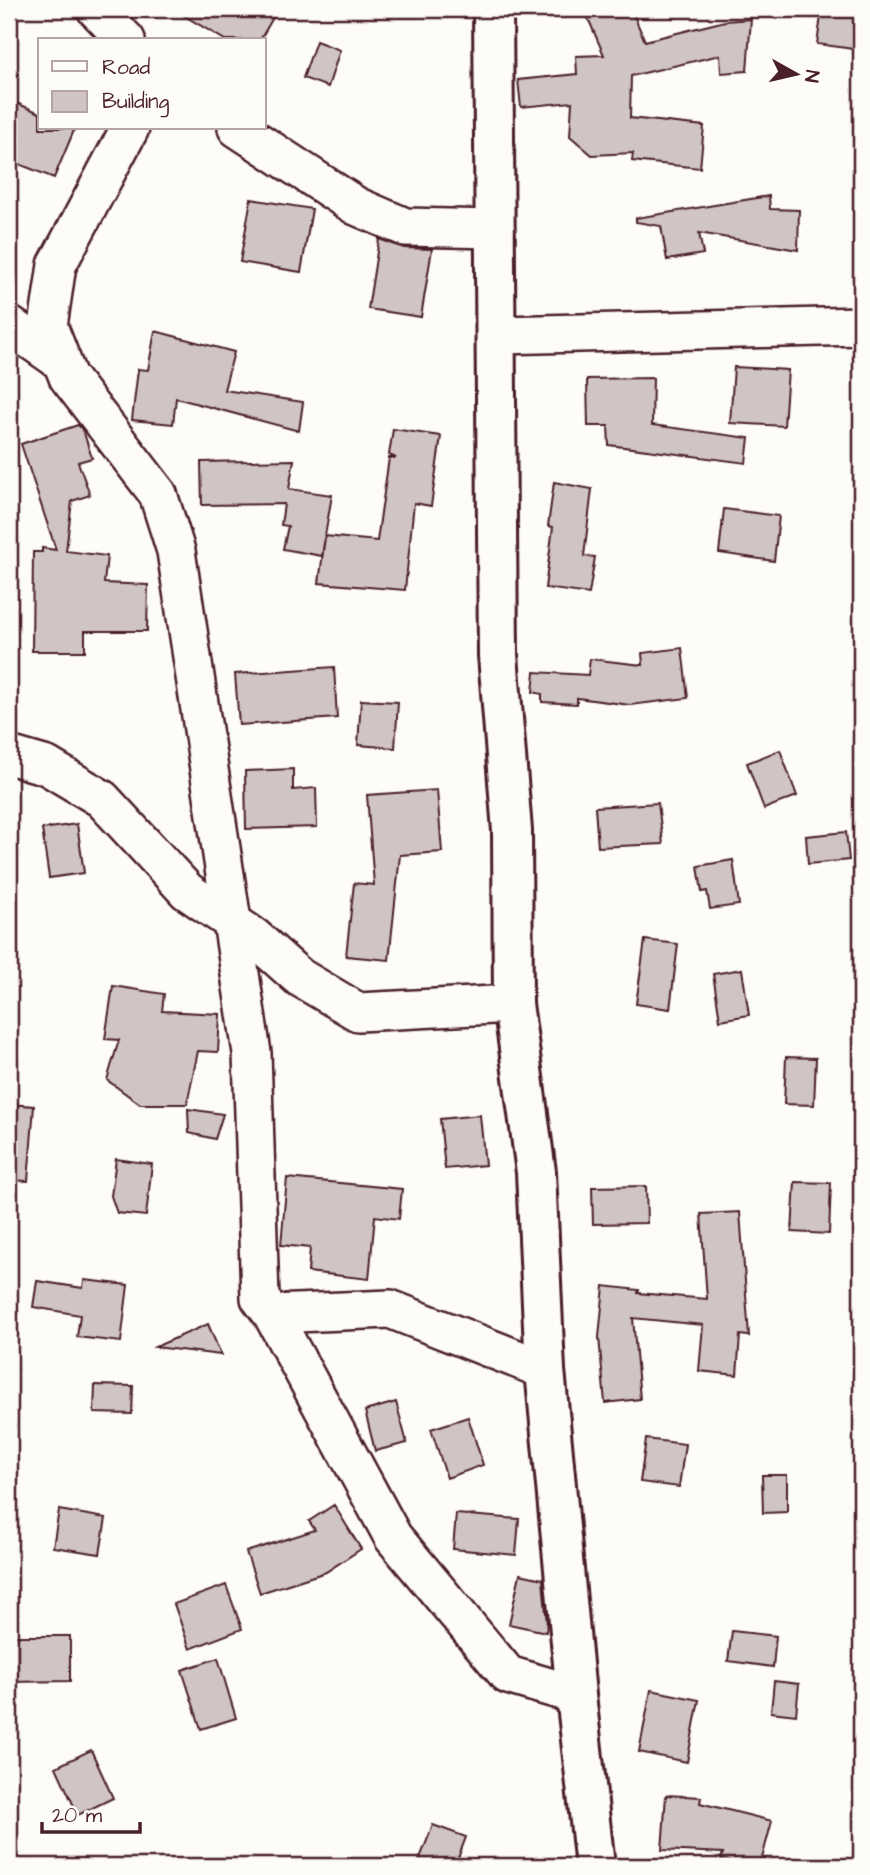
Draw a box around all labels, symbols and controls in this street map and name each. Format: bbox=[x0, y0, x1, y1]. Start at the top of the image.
legend bbox=[38, 38, 266, 130]
north arrow bbox=[762, 38, 832, 108]
text: Road bbox=[102, 53, 150, 82]
text: N bbox=[797, 68, 826, 84]
text: Building bbox=[102, 87, 170, 118]
scale bar bbox=[42, 1791, 140, 1835]
text: 20 m bbox=[52, 1801, 103, 1830]

